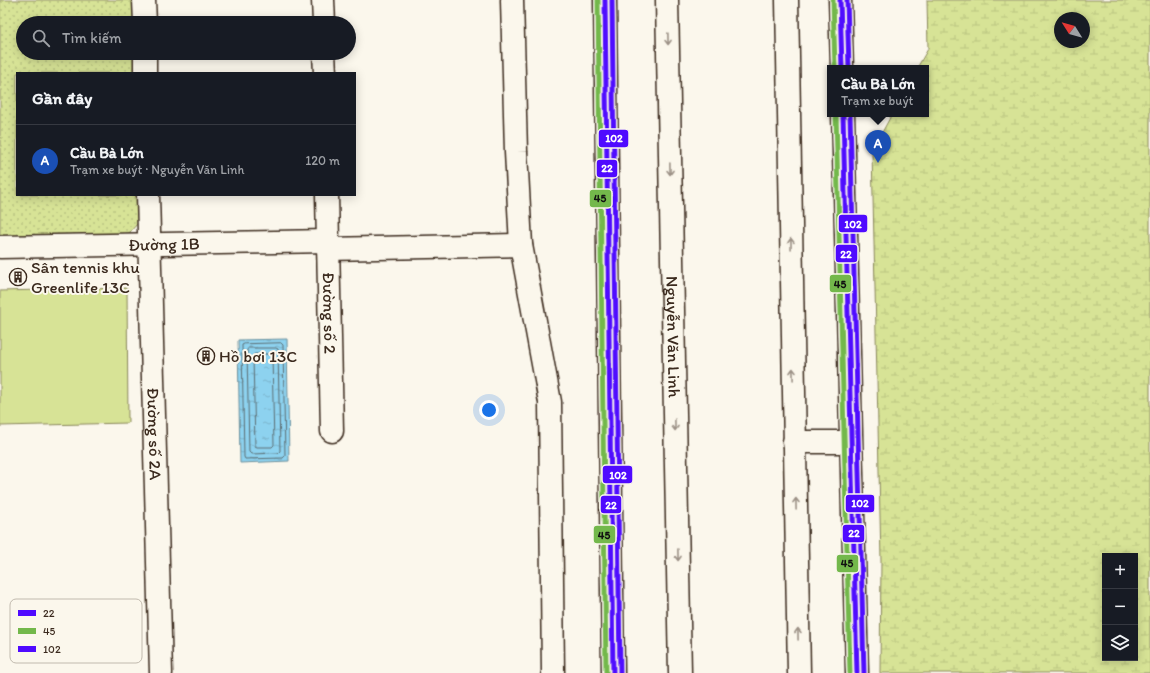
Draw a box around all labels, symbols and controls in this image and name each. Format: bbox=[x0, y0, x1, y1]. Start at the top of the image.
north arrow bbox=[1054, 12, 1090, 48]
search box bbox=[16, 16, 356, 60]
icon: search bbox=[30, 27, 52, 49]
text: Tìm kiếm bbox=[62, 29, 122, 47]
one-way arrow bbox=[664, 32, 671, 45]
popup bbox=[827, 65, 929, 117]
text: Cầu Bà Lớn bbox=[841, 75, 915, 93]
text: Gần đây bbox=[32, 88, 92, 108]
text: Trạm xe buýt bbox=[841, 93, 913, 108]
line badge: 102 bbox=[598, 129, 629, 148]
pin: A bbox=[865, 130, 891, 163]
text: 102 bbox=[605, 132, 623, 145]
text: Cầu Bà Lớn bbox=[70, 144, 144, 162]
text: A bbox=[41, 153, 49, 168]
text: 120 m bbox=[305, 153, 340, 168]
line badge: 22 bbox=[596, 159, 618, 178]
text: Trạm xe buýt · Nguyễn Văn Linh bbox=[70, 162, 244, 177]
text: 22 bbox=[601, 162, 613, 175]
one-way arrow bbox=[666, 162, 674, 175]
line badge: 45 bbox=[589, 189, 612, 208]
text: 45 bbox=[594, 192, 606, 205]
line badge: 102 bbox=[838, 214, 868, 233]
text: 102 bbox=[844, 218, 862, 231]
street label: Đường 1B bbox=[128, 233, 200, 255]
one-way arrow bbox=[787, 238, 795, 251]
line badge: 22 bbox=[835, 244, 858, 263]
text: 22 bbox=[840, 248, 852, 261]
place label: Sân tennis khu Greenlife 13C bbox=[31, 257, 140, 297]
building icon: Sân tennis khu Greenlife 13C bbox=[8, 267, 28, 287]
street label: Đường số 2 bbox=[319, 272, 340, 354]
line badge: 45 bbox=[829, 274, 852, 293]
street label: Nguyễn Văn Linh bbox=[662, 276, 685, 399]
text: 45 bbox=[834, 278, 846, 291]
building icon: Hồ bơi 13C bbox=[196, 346, 216, 366]
place label: Hồ bơi 13C bbox=[219, 346, 297, 366]
one-way arrow bbox=[789, 368, 797, 381]
street label: Đường số 2A bbox=[143, 387, 166, 481]
your location bbox=[479, 400, 499, 420]
one-way arrow bbox=[671, 418, 679, 431]
line badge: 102 bbox=[602, 465, 633, 484]
text: 102 bbox=[609, 469, 627, 482]
line badge: 102 bbox=[845, 494, 875, 513]
line badge: 22 bbox=[600, 495, 622, 514]
text: 102 bbox=[851, 497, 869, 510]
one-way arrow bbox=[792, 498, 799, 511]
text: 22 bbox=[605, 499, 617, 512]
line badge: 22 bbox=[842, 524, 865, 543]
line badge: 45 bbox=[593, 525, 616, 544]
text: 22 bbox=[848, 527, 860, 540]
text: 45 bbox=[598, 529, 610, 542]
one-way arrow bbox=[674, 548, 682, 561]
map controls bbox=[1102, 553, 1138, 661]
button: + bbox=[1102, 553, 1138, 589]
line badge: 45 bbox=[836, 554, 859, 573]
text: 45 bbox=[841, 557, 853, 570]
button: − bbox=[1102, 589, 1138, 625]
legend bbox=[10, 599, 142, 663]
text: 22 bbox=[43, 607, 55, 620]
text: 45 bbox=[43, 625, 56, 638]
button: layers bbox=[1102, 625, 1138, 661]
one-way arrow bbox=[794, 628, 802, 641]
text: 102 bbox=[43, 643, 61, 656]

